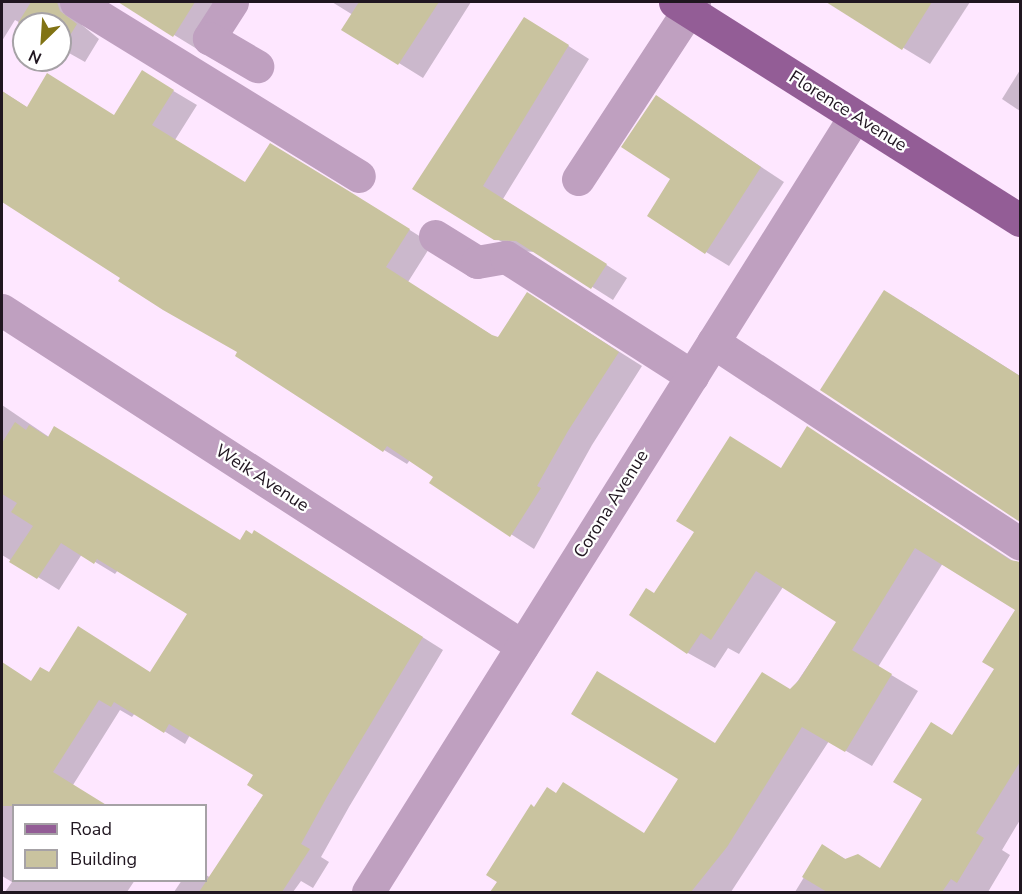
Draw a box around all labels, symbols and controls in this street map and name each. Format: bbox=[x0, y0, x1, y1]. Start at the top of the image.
north arrow bbox=[12, 12, 72, 72]
text: N bbox=[25, 44, 45, 69]
street label: Florence Avenue bbox=[785, 66, 911, 156]
street label: Weik Avenue bbox=[211, 440, 313, 516]
street label: Corona Avenue bbox=[569, 446, 653, 562]
legend bbox=[12, 804, 207, 882]
text: Road bbox=[70, 817, 112, 841]
text: Building bbox=[70, 847, 137, 871]

